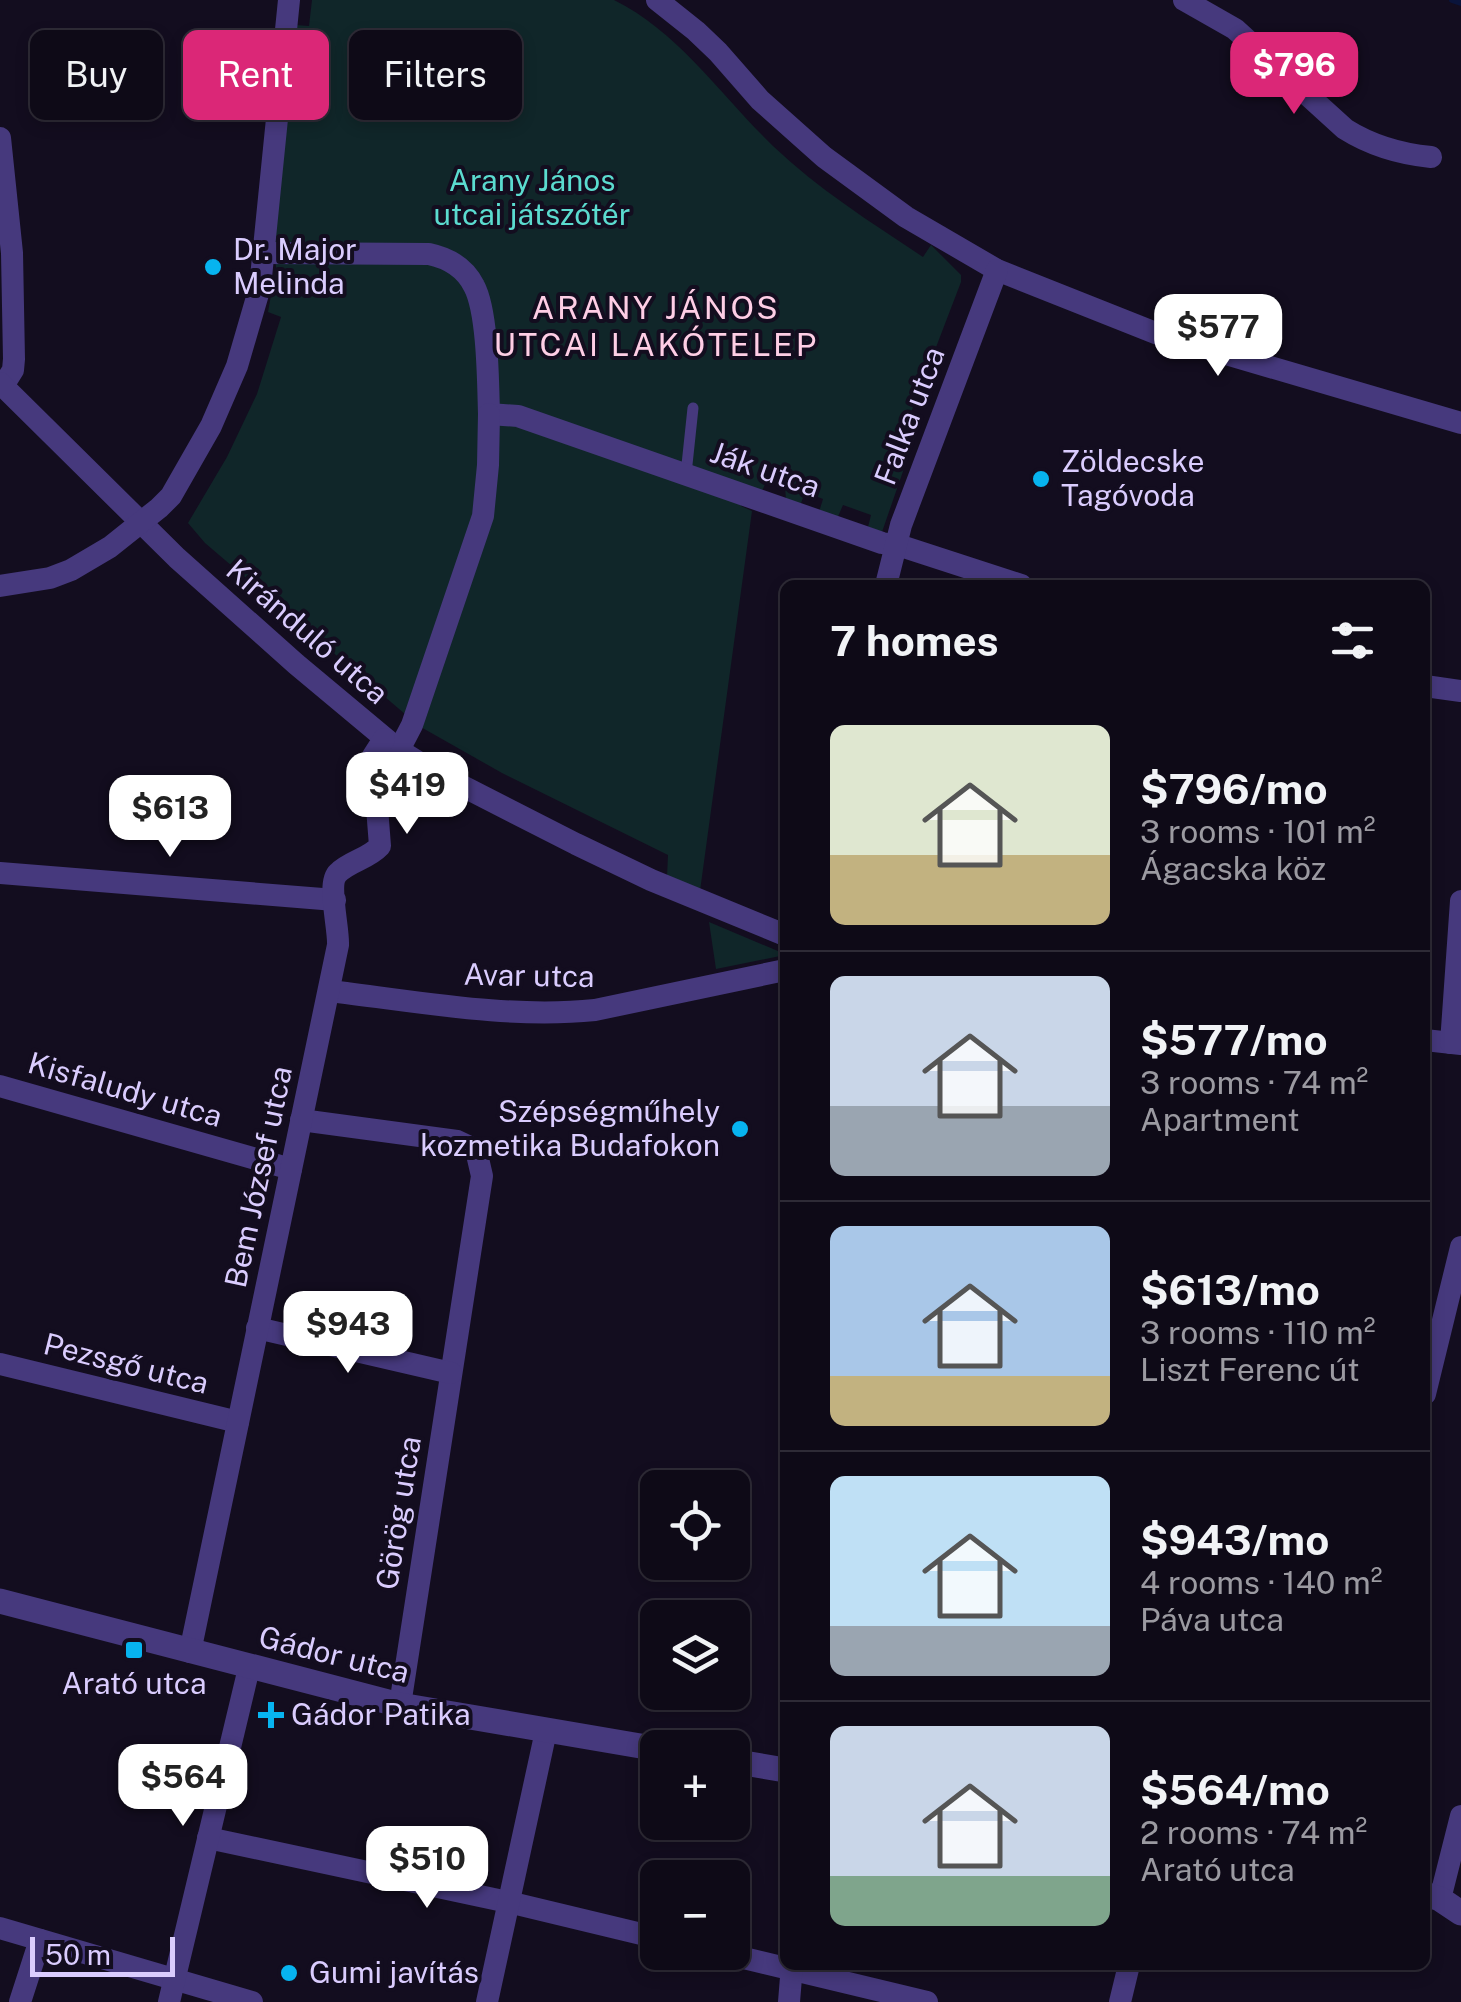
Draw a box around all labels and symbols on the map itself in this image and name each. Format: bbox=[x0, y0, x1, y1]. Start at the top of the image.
pin: $796 bbox=[1235, 32, 1353, 117]
park label: Arany János utcai játszótér bbox=[433, 162, 631, 232]
place label: Dr. Major Melinda bbox=[233, 231, 357, 301]
marker: Dr. Major Melinda bbox=[202, 256, 224, 278]
district label: ARANY JÁNOS UTCAI LAKÓTELEP bbox=[493, 289, 819, 363]
pin: $577 bbox=[1159, 294, 1277, 379]
street label: Falka utca bbox=[866, 342, 952, 490]
street label: Ják utca bbox=[706, 434, 825, 505]
place label: Zöldecske Tagóvoda bbox=[1061, 443, 1204, 513]
marker: Zöldecske Tagóvoda bbox=[1030, 468, 1052, 490]
street label: Kiránduló utca bbox=[219, 551, 396, 711]
pin: $419 bbox=[348, 752, 466, 837]
pin: $613 bbox=[111, 775, 229, 860]
street label: Avar utca bbox=[463, 956, 595, 994]
street label: Kisfaludy utca bbox=[24, 1044, 226, 1134]
street label: Bem József utca bbox=[217, 1063, 299, 1291]
place label: Szépségműhely kozmetika Budafokon bbox=[420, 1093, 720, 1163]
marker: Szépségműhely kozmetika Budafokon bbox=[729, 1118, 751, 1140]
pin: $943 bbox=[289, 1291, 407, 1376]
street label: Pezsgő utca bbox=[40, 1325, 212, 1401]
street label: Görög utca bbox=[368, 1434, 428, 1592]
street label: Gádor utca bbox=[255, 1618, 413, 1690]
marker: Arató utca bbox=[123, 1639, 145, 1661]
place label: Arató utca bbox=[61, 1665, 207, 1701]
place label: Gádor Patika bbox=[291, 1696, 471, 1732]
marker: Gádor Patika bbox=[260, 1704, 282, 1726]
pin: $564 bbox=[124, 1744, 242, 1829]
pin: $510 bbox=[368, 1826, 486, 1911]
scale bar bbox=[30, 1932, 175, 1976]
place label: Gumi javítás bbox=[309, 1954, 479, 1990]
marker: Gumi javítás bbox=[278, 1962, 300, 1984]

